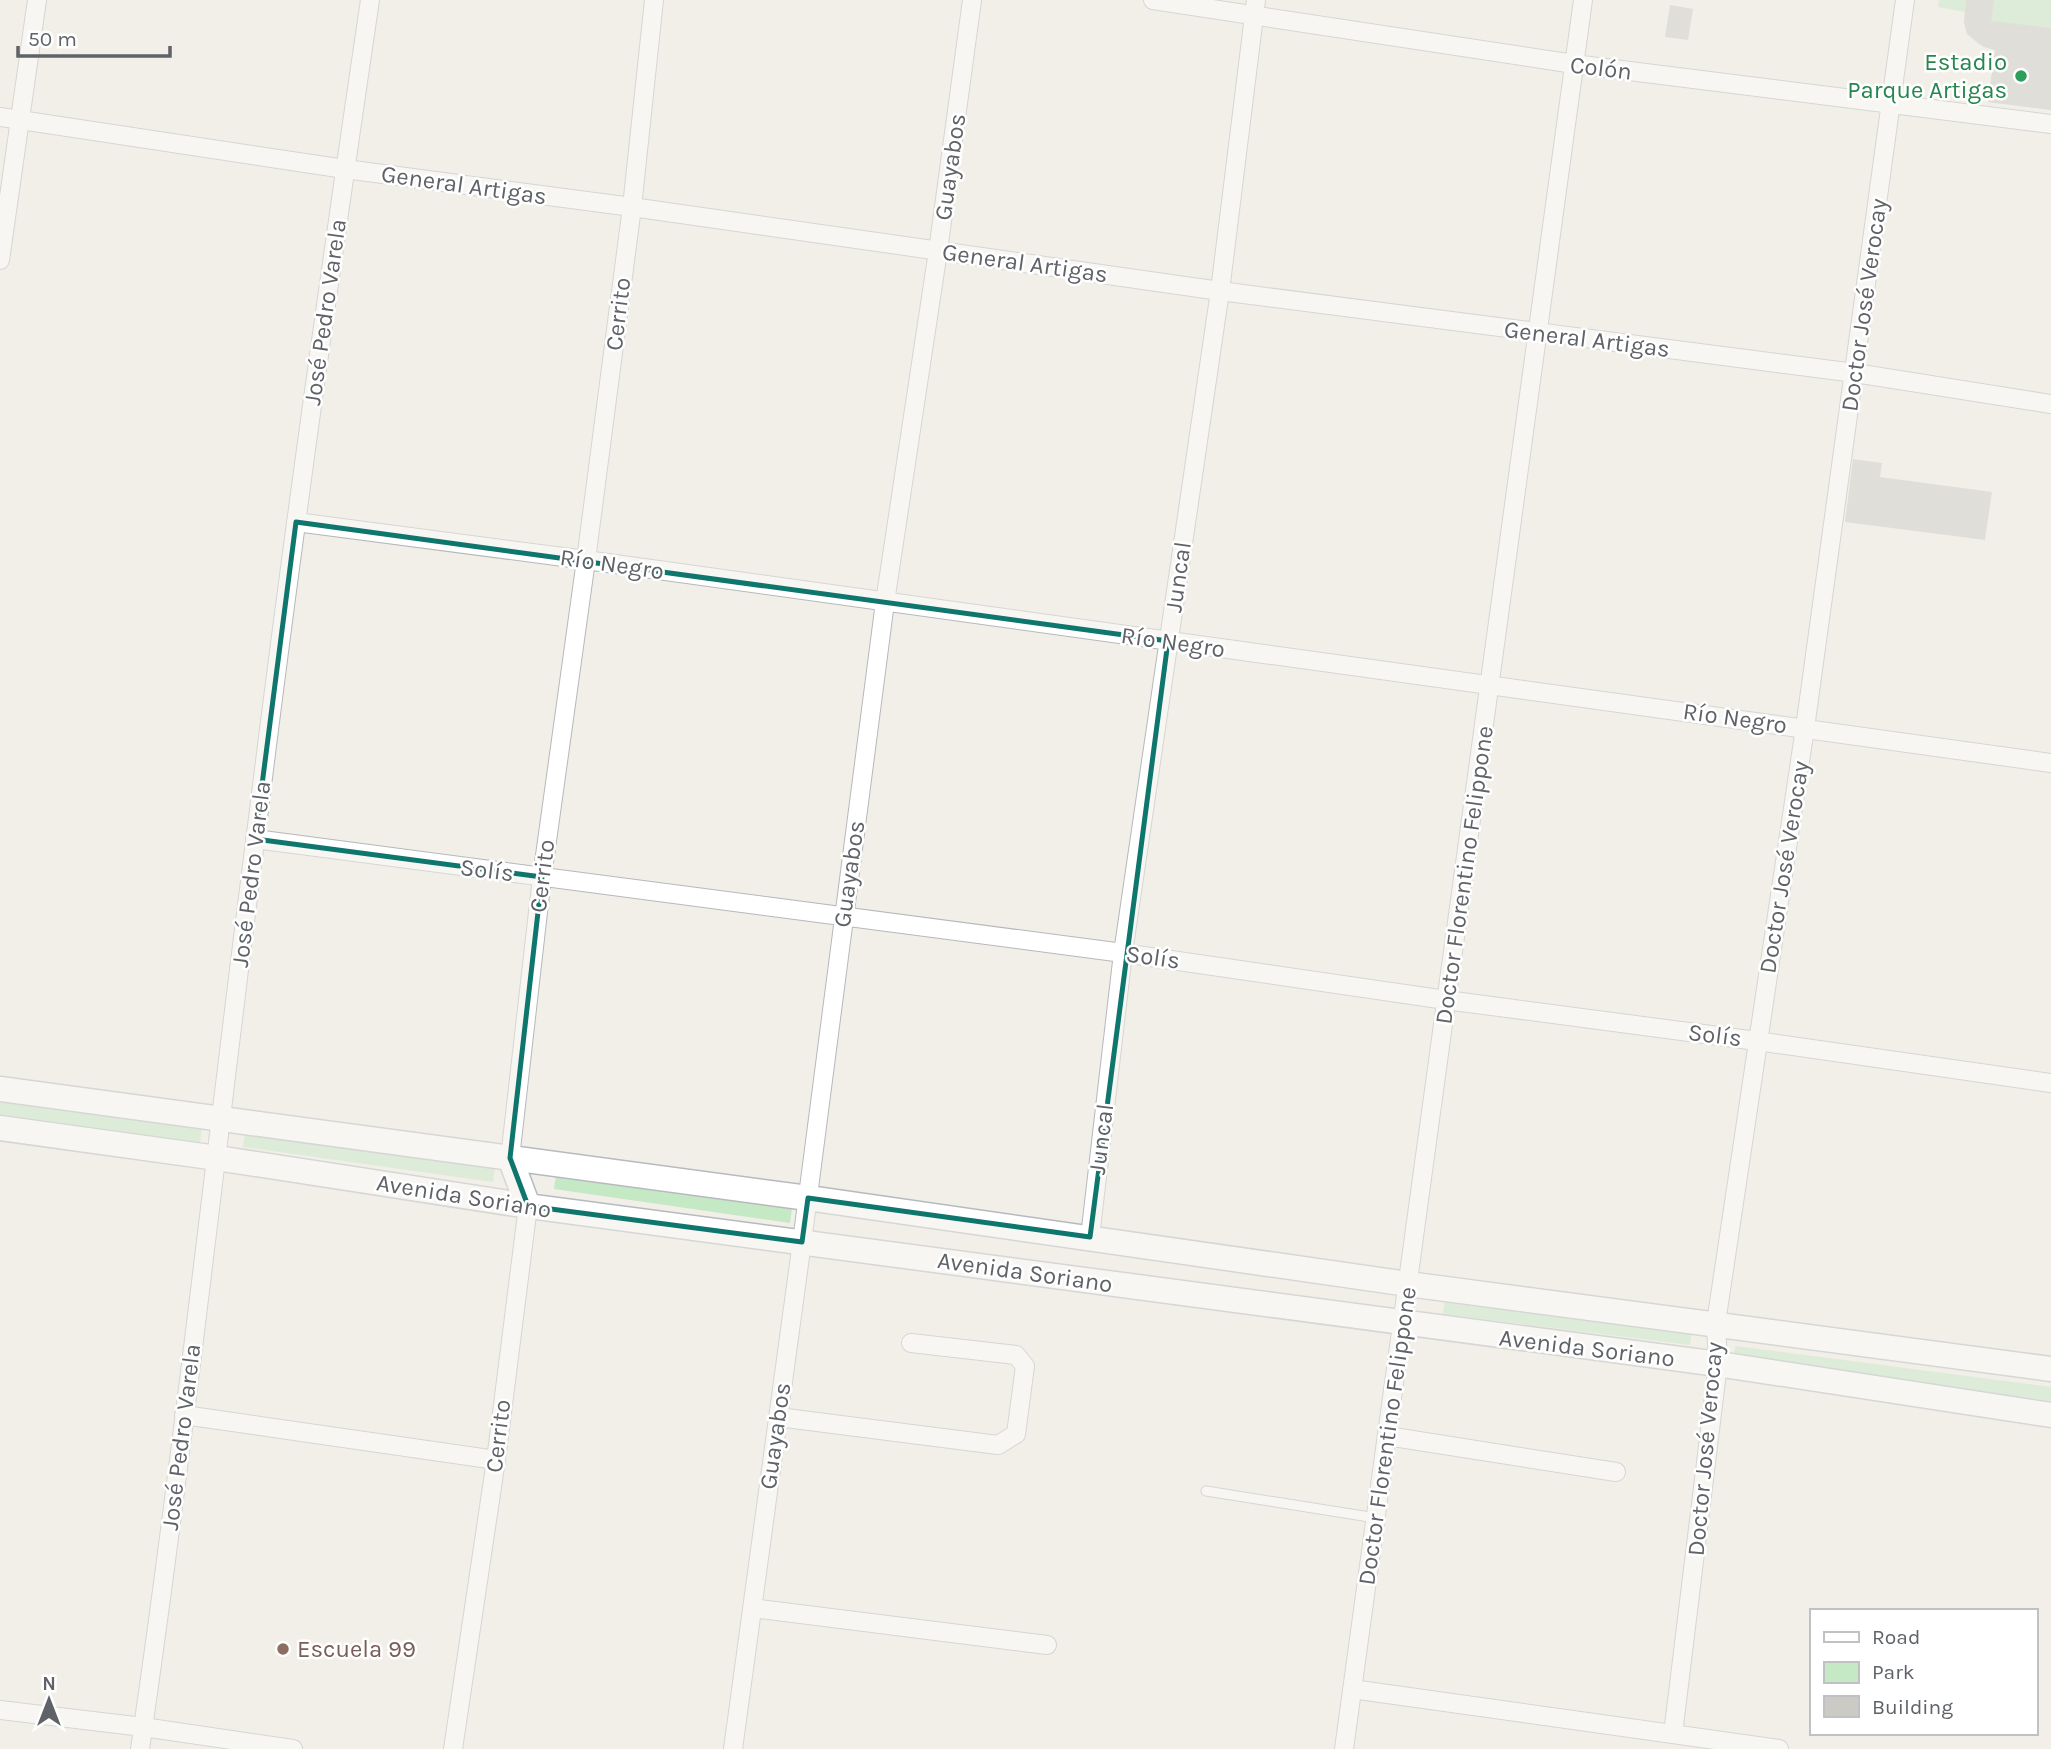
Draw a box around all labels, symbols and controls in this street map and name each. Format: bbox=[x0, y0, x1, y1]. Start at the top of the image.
scale bar bbox=[18, 14, 170, 58]
text: 50 m bbox=[28, 27, 77, 51]
place label: Estadio Parque Artigas bbox=[1847, 48, 2007, 104]
street label: Colón bbox=[1568, 50, 1634, 86]
marker: Estadio Parque Artigas bbox=[2013, 68, 2029, 84]
street label: Guayabos bbox=[929, 112, 971, 222]
street label: General Artigas bbox=[379, 160, 549, 210]
street label: Doctor José Verocay bbox=[1835, 197, 1893, 413]
street label: José Pedro Varela bbox=[298, 217, 352, 407]
street label: General Artigas bbox=[940, 238, 1110, 288]
street label: Cerrito bbox=[600, 276, 636, 352]
street label: General Artigas bbox=[1502, 315, 1672, 363]
street label: Juncal bbox=[1159, 540, 1197, 614]
street label: Río Negro bbox=[558, 543, 666, 585]
street label: Río Negro bbox=[1119, 621, 1227, 663]
street label: Río Negro bbox=[1681, 697, 1789, 739]
street label: Doctor Florentino Felippone bbox=[1429, 724, 1499, 1026]
street label: Doctor José Verocay bbox=[1753, 759, 1815, 975]
street label: José Pedro Varela bbox=[226, 779, 276, 969]
street label: Guayabos bbox=[828, 819, 870, 929]
street label: Cerrito bbox=[524, 838, 560, 914]
street label: Solís bbox=[458, 853, 516, 887]
street label: Solís bbox=[1124, 939, 1182, 975]
street label: Solís bbox=[1686, 1018, 1744, 1052]
street label: Juncal bbox=[1083, 1102, 1119, 1176]
street label: Avenida Soriano bbox=[375, 1168, 553, 1224]
street label: Avenida Soriano bbox=[936, 1246, 1114, 1298]
street label: Doctor Florentino Felippone bbox=[1352, 1285, 1422, 1587]
street label: Avenida Soriano bbox=[1498, 1323, 1676, 1373]
street label: Doctor José Verocay bbox=[1682, 1341, 1728, 1557]
street label: José Pedro Varela bbox=[156, 1342, 206, 1532]
street label: Guayabos bbox=[754, 1381, 796, 1491]
street label: Cerrito bbox=[480, 1398, 516, 1474]
legend bbox=[1810, 1609, 2037, 1735]
text: Road bbox=[1872, 1625, 1920, 1649]
place label: Escuela 99 bbox=[297, 1635, 416, 1663]
marker: Escuela 99 bbox=[275, 1641, 291, 1657]
text: Park bbox=[1872, 1660, 1915, 1684]
north arrow bbox=[14, 1665, 84, 1735]
text: N bbox=[42, 1673, 56, 1695]
text: Building bbox=[1872, 1695, 1953, 1719]

